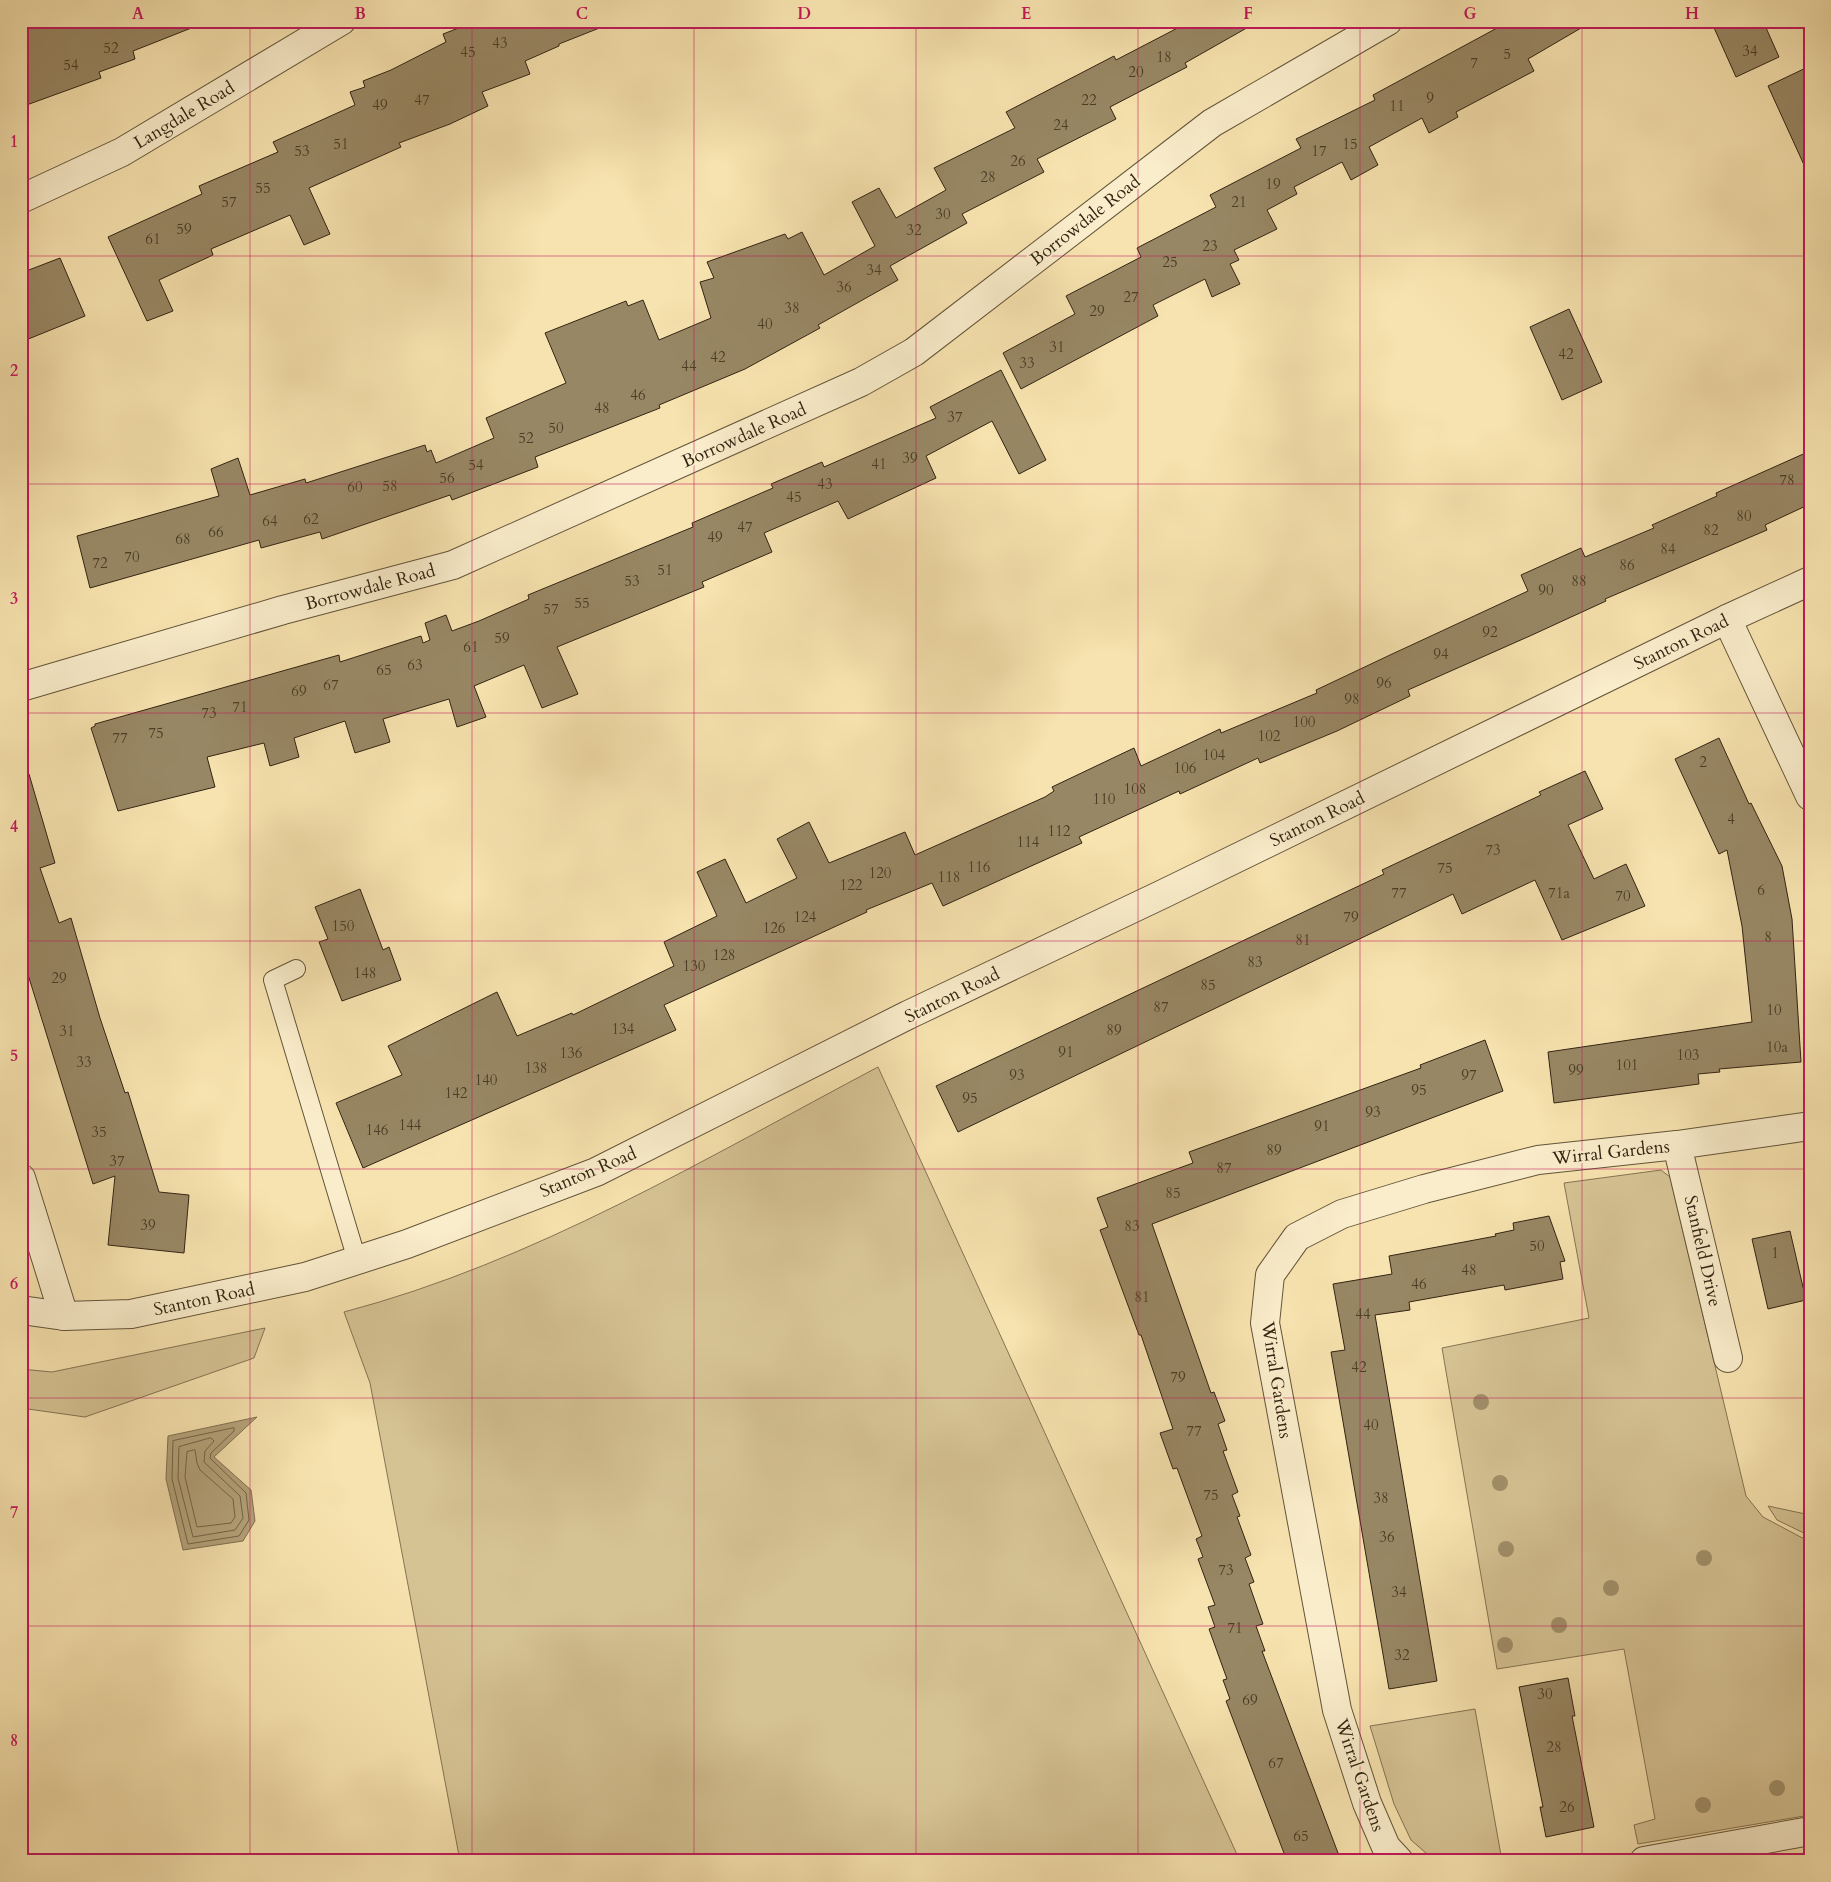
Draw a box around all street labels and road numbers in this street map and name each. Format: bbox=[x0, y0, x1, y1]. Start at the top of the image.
street label: Langdale Road bbox=[129, 75, 240, 155]
street label: Borrowdale Road bbox=[1025, 169, 1146, 271]
street label: Borrowdale Road bbox=[678, 397, 811, 474]
street label: Borrowdale Road bbox=[302, 558, 438, 617]
street label: Stanton Road bbox=[1630, 609, 1733, 676]
street label: Stanton Road bbox=[1266, 786, 1369, 853]
street label: Stanton Road bbox=[901, 962, 1004, 1029]
street label: Wirral Gardens bbox=[1550, 1134, 1671, 1171]
street label: Stanton Road bbox=[536, 1141, 641, 1204]
street label: Stanfield Drive bbox=[1678, 1193, 1727, 1309]
street label: Stanton Road bbox=[151, 1276, 257, 1322]
street label: Wirral Gardens bbox=[1255, 1319, 1298, 1440]
street label: Wirral Gardens bbox=[1328, 1714, 1391, 1835]

